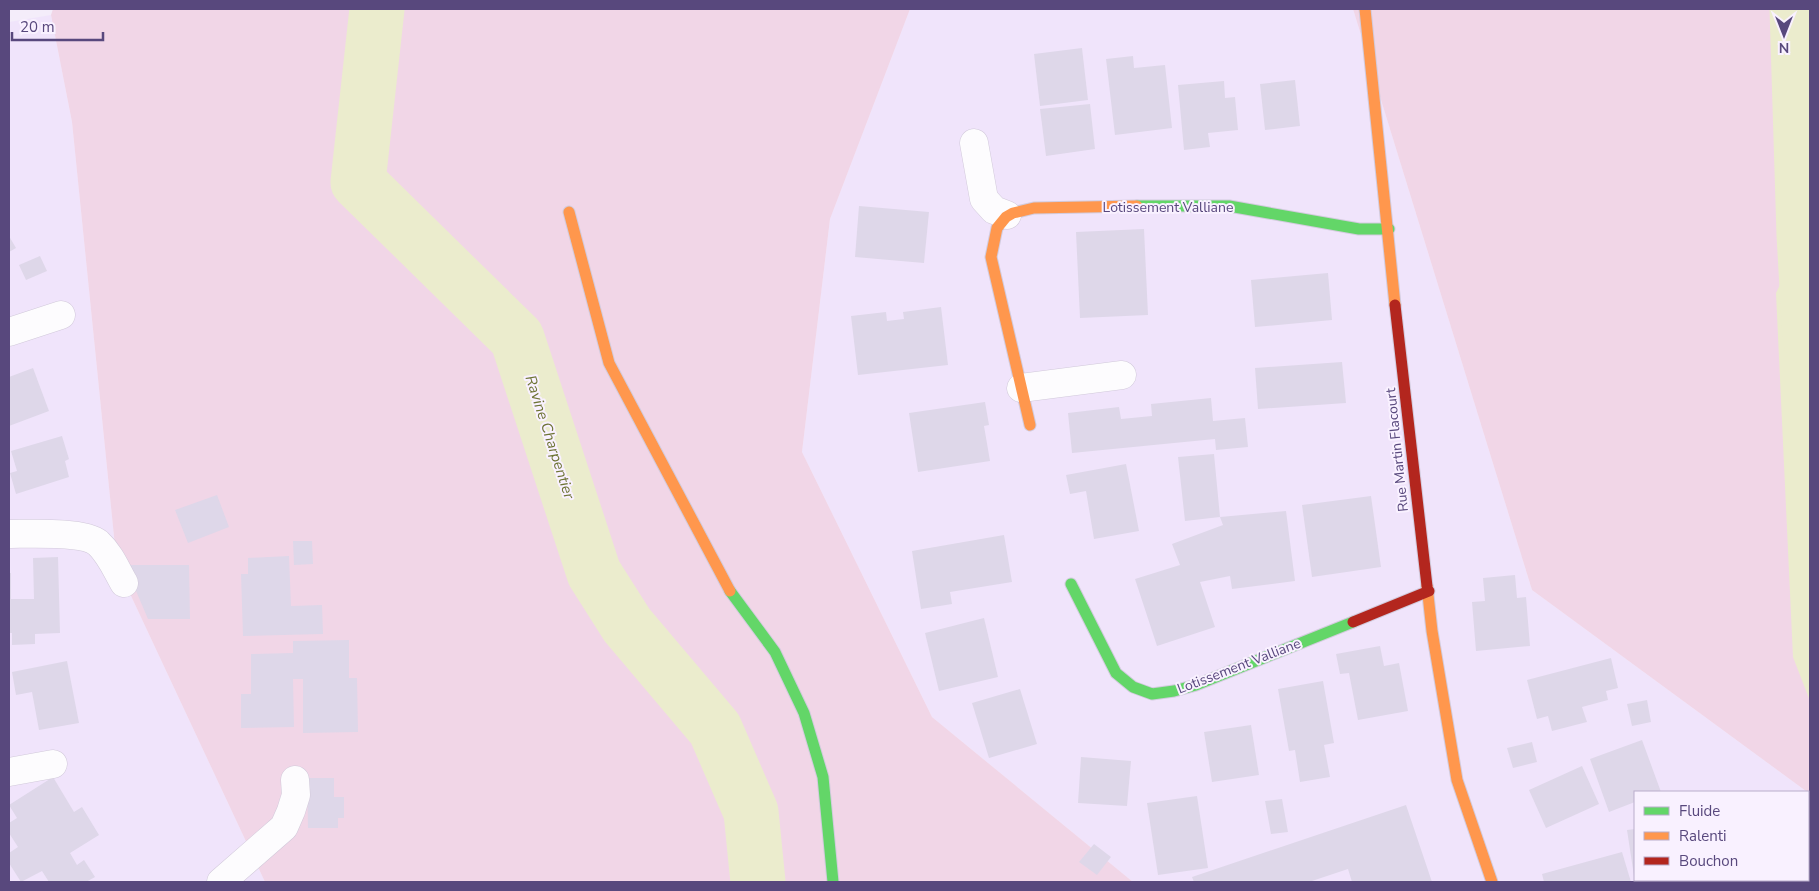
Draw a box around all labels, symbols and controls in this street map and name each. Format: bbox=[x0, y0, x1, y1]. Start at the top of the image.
scale bar bbox=[12, 10, 104, 42]
north arrow bbox=[1759, 10, 1809, 60]
text: 20 m bbox=[20, 17, 55, 37]
text: N bbox=[1779, 38, 1789, 57]
street label: Lotissement Valliane bbox=[1103, 198, 1233, 217]
water label: Ravine Charpentier bbox=[521, 373, 580, 502]
street label: Rue Martin Flacourt bbox=[1381, 387, 1413, 513]
street label: Lotissement Valliane bbox=[1175, 634, 1303, 698]
legend bbox=[1634, 791, 1809, 881]
text: Fluide bbox=[1679, 801, 1720, 821]
text: Ralenti bbox=[1679, 826, 1727, 846]
text: Bouchon bbox=[1679, 851, 1738, 871]

